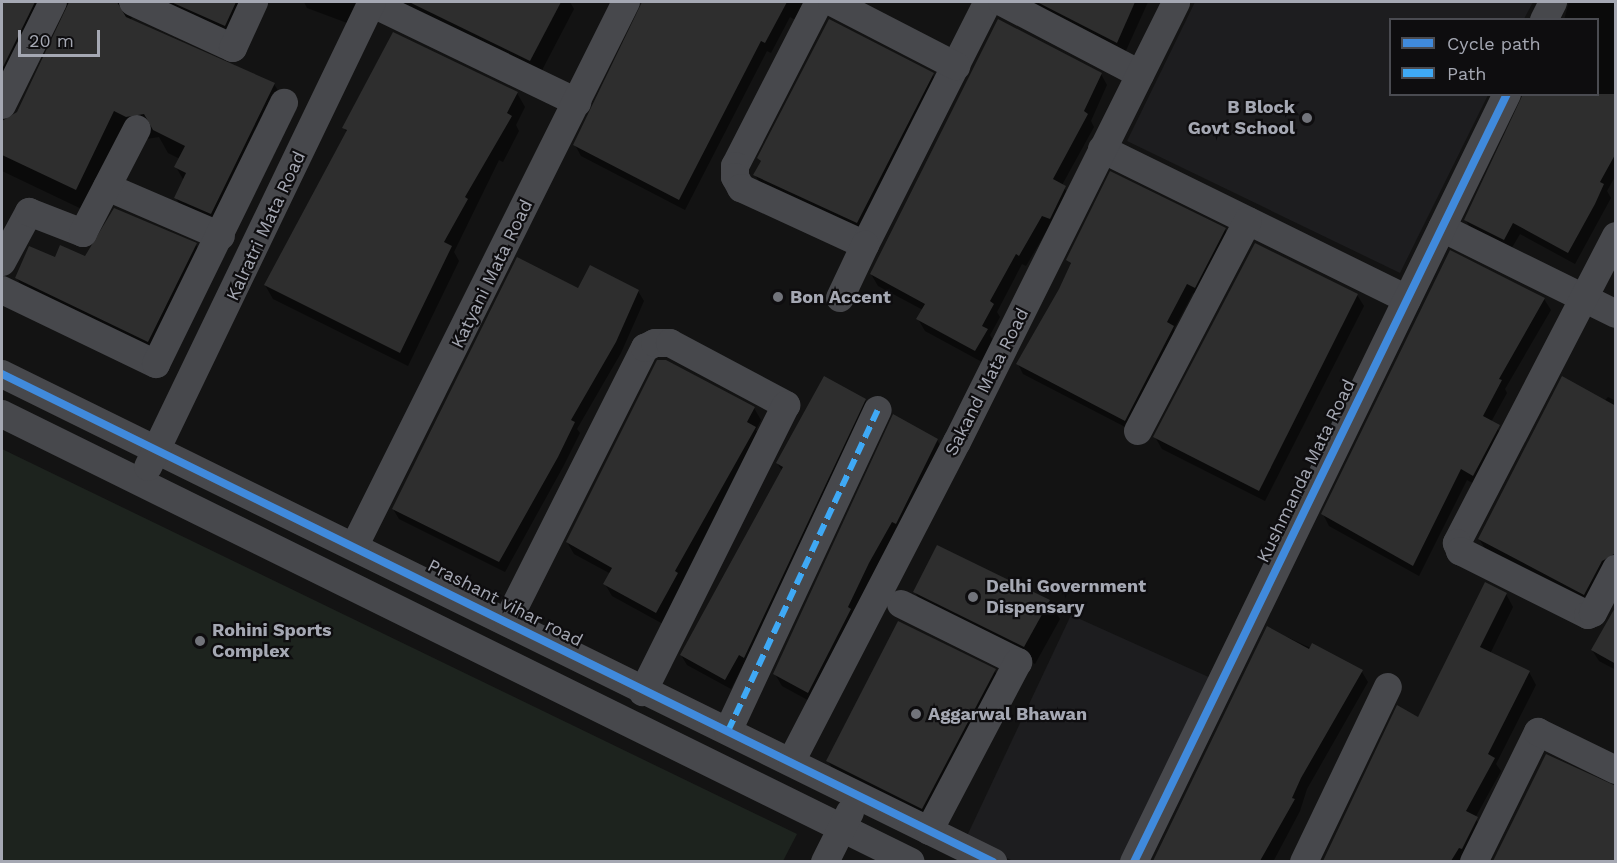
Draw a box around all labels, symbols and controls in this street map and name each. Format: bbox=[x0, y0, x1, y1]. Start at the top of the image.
scale bar bbox=[21, 18, 104, 56]
legend bbox=[1389, 18, 1599, 96]
text: 20 m bbox=[29, 30, 74, 51]
text: Cycle path bbox=[1447, 33, 1541, 54]
text: Path bbox=[1447, 63, 1487, 84]
place label: B Block Govt School bbox=[1188, 97, 1295, 140]
marker: B Block Govt School bbox=[1300, 111, 1314, 125]
street label: Kalratri Mata Road bbox=[222, 148, 310, 304]
street label: Katyani Mata Road bbox=[447, 196, 537, 352]
place label: Bon Accent bbox=[790, 286, 891, 308]
marker: Bon Accent bbox=[771, 290, 785, 304]
street label: Sakand Mata Road bbox=[940, 304, 1034, 460]
street label: Kushmanda Mata Road bbox=[1252, 375, 1360, 567]
street label: Prashant vihar road bbox=[423, 554, 587, 652]
place label: Delhi Government Dispensary bbox=[986, 576, 1146, 618]
marker: Delhi Government Dispensary bbox=[964, 588, 982, 606]
place label: Rohini Sports Complex bbox=[212, 620, 332, 662]
marker: Rohini Sports Complex bbox=[193, 634, 207, 648]
place label: Aggarwal Bhawan bbox=[928, 703, 1087, 725]
marker: Aggarwal Bhawan bbox=[909, 707, 923, 721]

